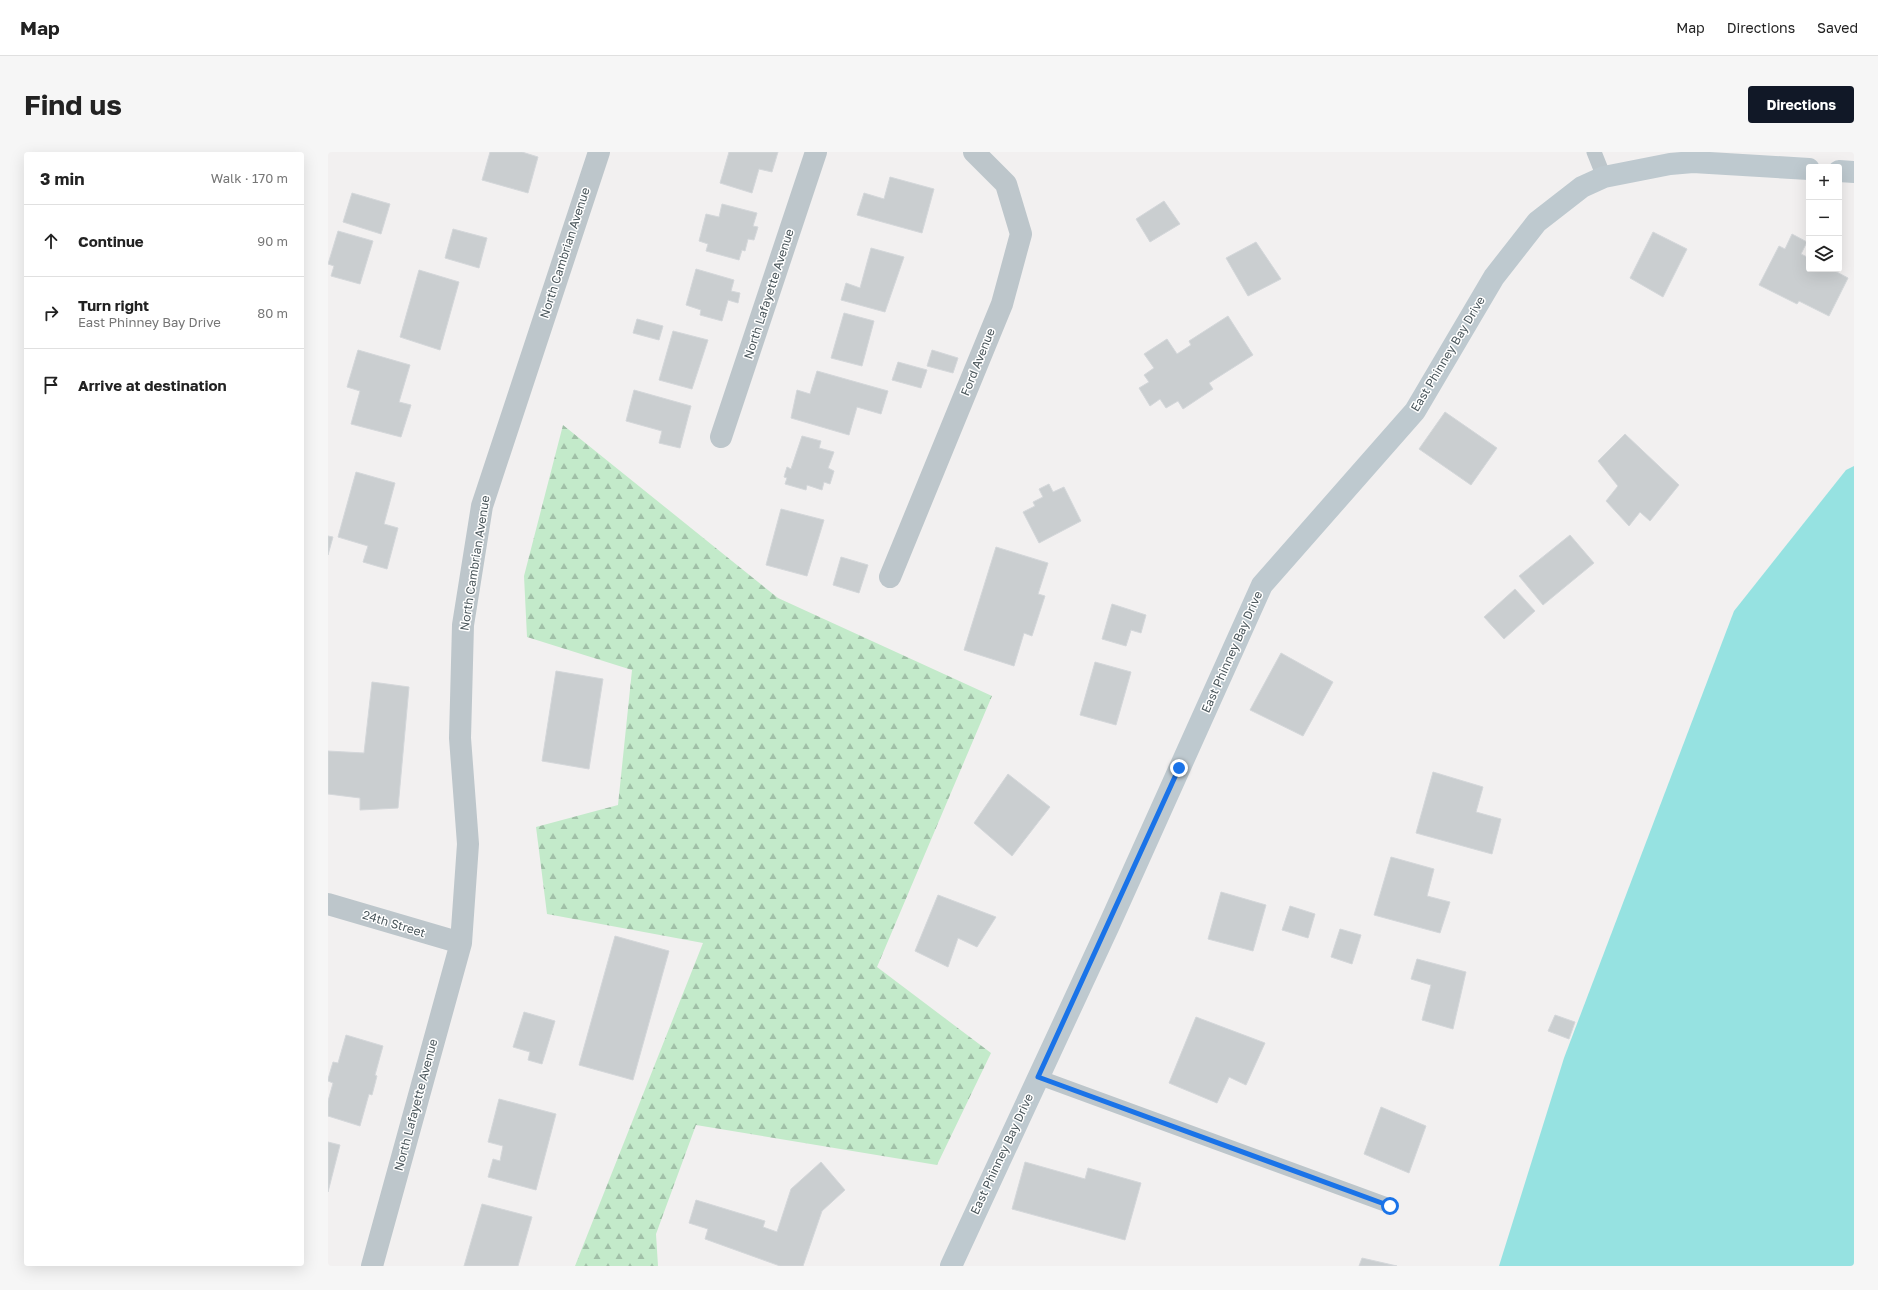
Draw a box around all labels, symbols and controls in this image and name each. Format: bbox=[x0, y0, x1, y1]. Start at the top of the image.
text: Map bbox=[20, 16, 60, 39]
text: Map bbox=[1676, 19, 1705, 36]
text: Directions bbox=[1727, 19, 1795, 36]
text: Saved bbox=[1817, 19, 1858, 36]
button: Directions bbox=[1748, 86, 1854, 123]
text: Find us bbox=[24, 88, 122, 121]
map controls bbox=[1806, 164, 1842, 272]
button: + bbox=[1806, 164, 1842, 200]
text: 3 min bbox=[40, 168, 84, 189]
text: Walk · 170 m bbox=[211, 170, 288, 186]
street label: North Cambrian Avenue bbox=[536, 185, 593, 320]
button: − bbox=[1806, 200, 1842, 236]
street label: North Lafayette Avenue bbox=[740, 227, 797, 361]
icon: ahead bbox=[40, 230, 62, 252]
text: Continue bbox=[78, 232, 144, 250]
text: 90 m bbox=[257, 233, 288, 249]
button: layers bbox=[1806, 236, 1842, 272]
street label: East Phinney Bay Drive bbox=[1407, 293, 1488, 414]
text: Turn right bbox=[78, 296, 149, 314]
icon: right bbox=[40, 302, 62, 324]
text: 80 m bbox=[257, 305, 288, 321]
text: East Phinney Bay Drive bbox=[78, 314, 221, 330]
street label: Ford Avenue bbox=[957, 326, 998, 398]
icon: arrive bbox=[40, 374, 62, 396]
text: Arrive at destination bbox=[78, 376, 227, 394]
street label: North Cambrian Avenue bbox=[456, 494, 493, 632]
street label: East Phinney Bay Drive bbox=[1198, 588, 1265, 715]
route end bbox=[1170, 759, 1188, 777]
street label: 24th Street bbox=[361, 907, 428, 940]
street label: North Lafayette Avenue bbox=[391, 1037, 440, 1173]
street label: East Phinney Bay Drive bbox=[967, 1091, 1036, 1217]
route start bbox=[1381, 1197, 1399, 1215]

